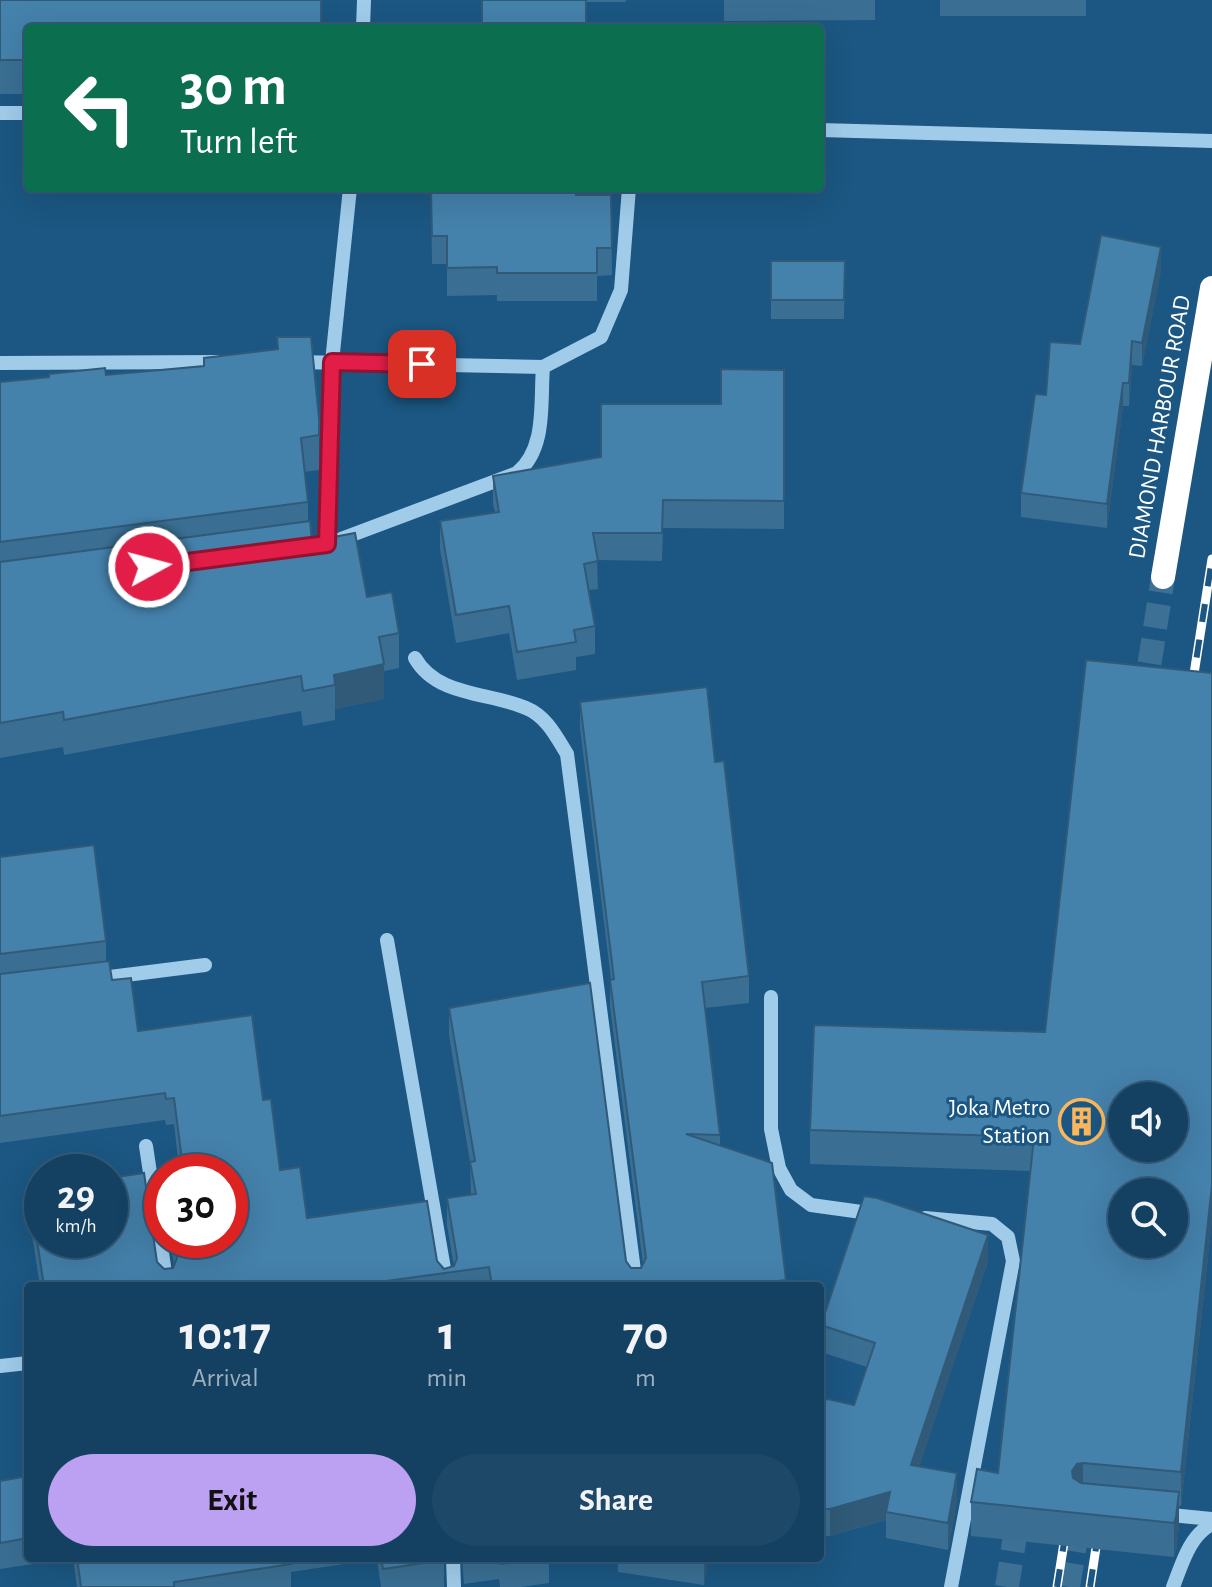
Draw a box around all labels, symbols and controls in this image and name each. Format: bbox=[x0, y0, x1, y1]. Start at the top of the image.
icon: left bbox=[48, 56, 152, 160]
text: 30 m bbox=[180, 59, 287, 115]
text: Turn left bbox=[180, 124, 297, 160]
street label: DIAMOND HARBOUR ROAD bbox=[1125, 293, 1195, 561]
pin bbox=[388, 330, 456, 398]
icon: arrive bbox=[400, 342, 444, 386]
position arrow bbox=[107, 525, 191, 609]
map controls bbox=[1108, 1082, 1188, 1258]
button: sound bbox=[1108, 1082, 1188, 1162]
place label: Joka Metro Station bbox=[949, 1096, 1050, 1148]
building icon: Joka Metro Station bbox=[1057, 1098, 1105, 1146]
speed limit sign: 30 bbox=[144, 1154, 248, 1258]
text: 29 bbox=[57, 1176, 95, 1216]
button: search bbox=[1108, 1178, 1188, 1258]
text: km/h bbox=[55, 1216, 97, 1236]
text: 10:17 bbox=[180, 1311, 271, 1359]
text: 1 bbox=[438, 1311, 455, 1359]
text: 70 bbox=[623, 1311, 668, 1359]
text: Arrival bbox=[192, 1365, 259, 1391]
text: min bbox=[427, 1365, 467, 1391]
text: m bbox=[635, 1365, 656, 1391]
button: Exit bbox=[48, 1454, 416, 1546]
button: Share bbox=[432, 1454, 800, 1546]

